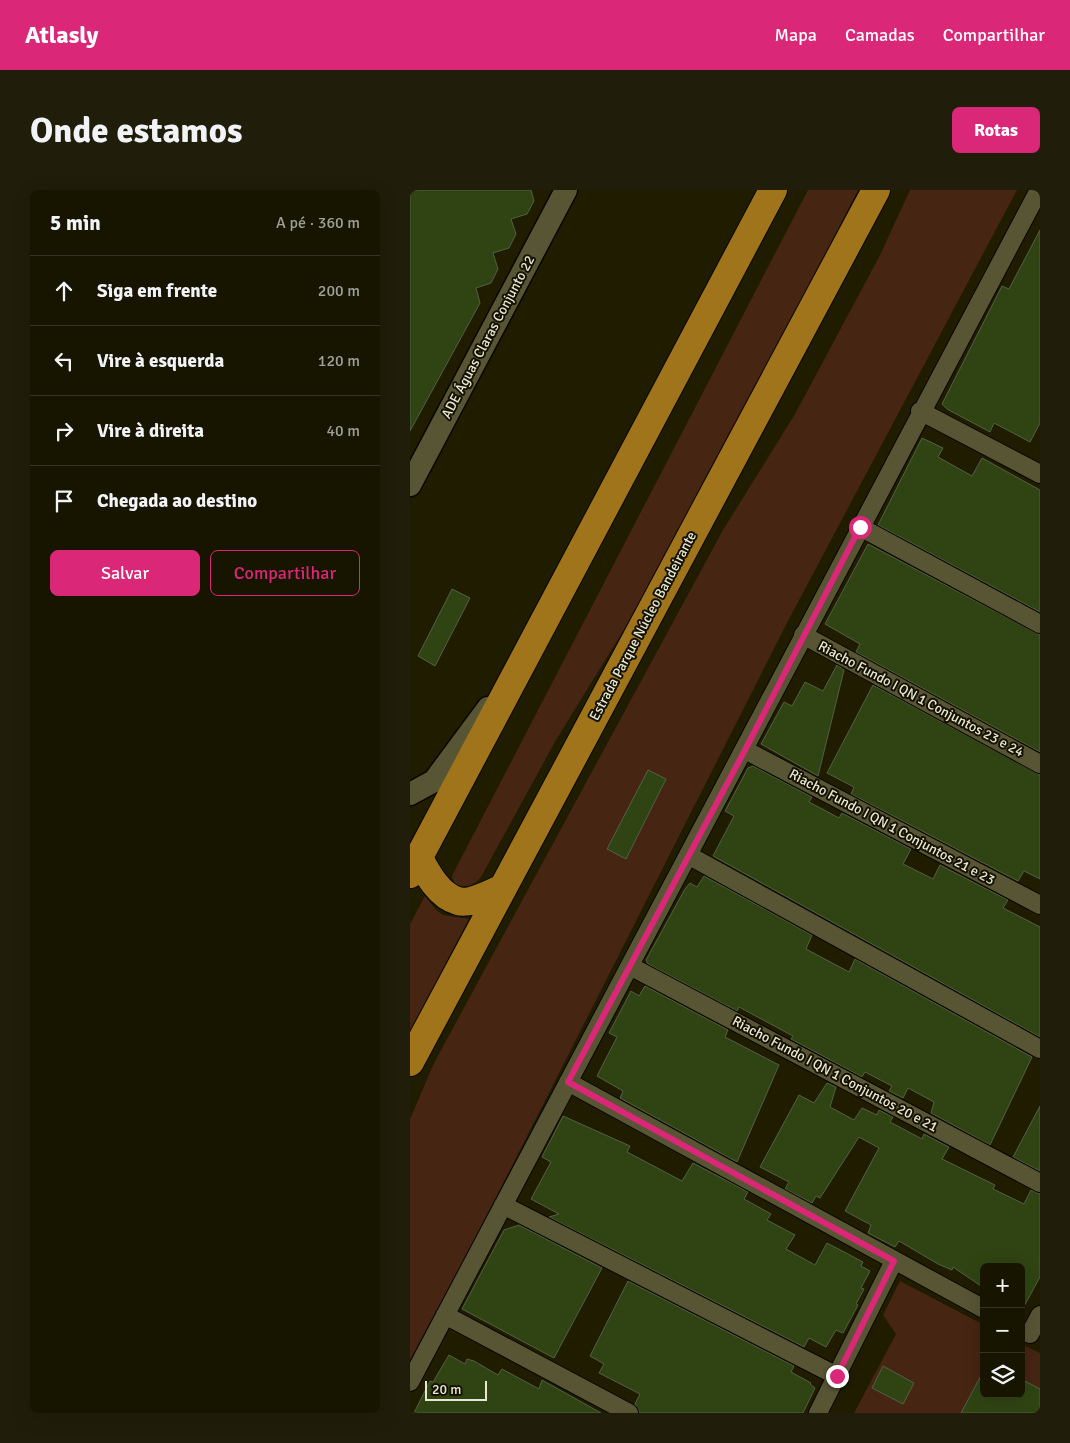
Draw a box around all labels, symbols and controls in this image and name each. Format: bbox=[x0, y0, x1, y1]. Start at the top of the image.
text: Atlasly bbox=[25, 20, 98, 50]
text: Mapa bbox=[775, 24, 817, 46]
text: Camadas bbox=[845, 24, 915, 46]
text: Compartilhar bbox=[943, 24, 1045, 46]
button: Rotas bbox=[952, 107, 1040, 153]
text: Onde estamos bbox=[30, 109, 242, 152]
text: 5 min bbox=[50, 210, 101, 236]
text: A pé · 360 m bbox=[276, 213, 360, 233]
street label: ADE Águas Claras Conjunto 22 bbox=[438, 253, 538, 421]
icon: ahead bbox=[50, 277, 78, 305]
text: Siga em frente bbox=[97, 279, 217, 303]
text: 200 m bbox=[318, 281, 360, 301]
icon: left bbox=[50, 347, 78, 375]
text: Vire à esquerda bbox=[97, 349, 224, 373]
text: 120 m bbox=[318, 351, 360, 371]
icon: right bbox=[50, 417, 78, 445]
text: Vire à direita bbox=[97, 419, 204, 443]
text: 40 m bbox=[326, 421, 360, 441]
icon: arrive bbox=[50, 487, 78, 515]
text: Chegada ao destino bbox=[97, 489, 257, 513]
route start bbox=[849, 516, 872, 539]
street label: Estrada Parque Núcleo Bandeirante bbox=[586, 529, 700, 723]
button: Salvar bbox=[50, 550, 200, 596]
button: Compartilhar bbox=[210, 550, 360, 596]
street label: Riacho Fundo I QN 1 Conjuntos 23 e 24 bbox=[815, 637, 1027, 761]
street label: Riacho Fundo I QN 1 Conjuntos 21 e 23 bbox=[786, 765, 998, 889]
street label: Riacho Fundo I QN 1 Conjuntos 20 e 21 bbox=[729, 1012, 941, 1136]
map controls bbox=[980, 1263, 1025, 1398]
button: + bbox=[980, 1263, 1025, 1308]
button: − bbox=[980, 1308, 1025, 1353]
button: layers bbox=[980, 1353, 1025, 1398]
route end bbox=[826, 1365, 849, 1388]
scale bar bbox=[425, 1378, 488, 1401]
text: 20 m bbox=[432, 1381, 461, 1398]

